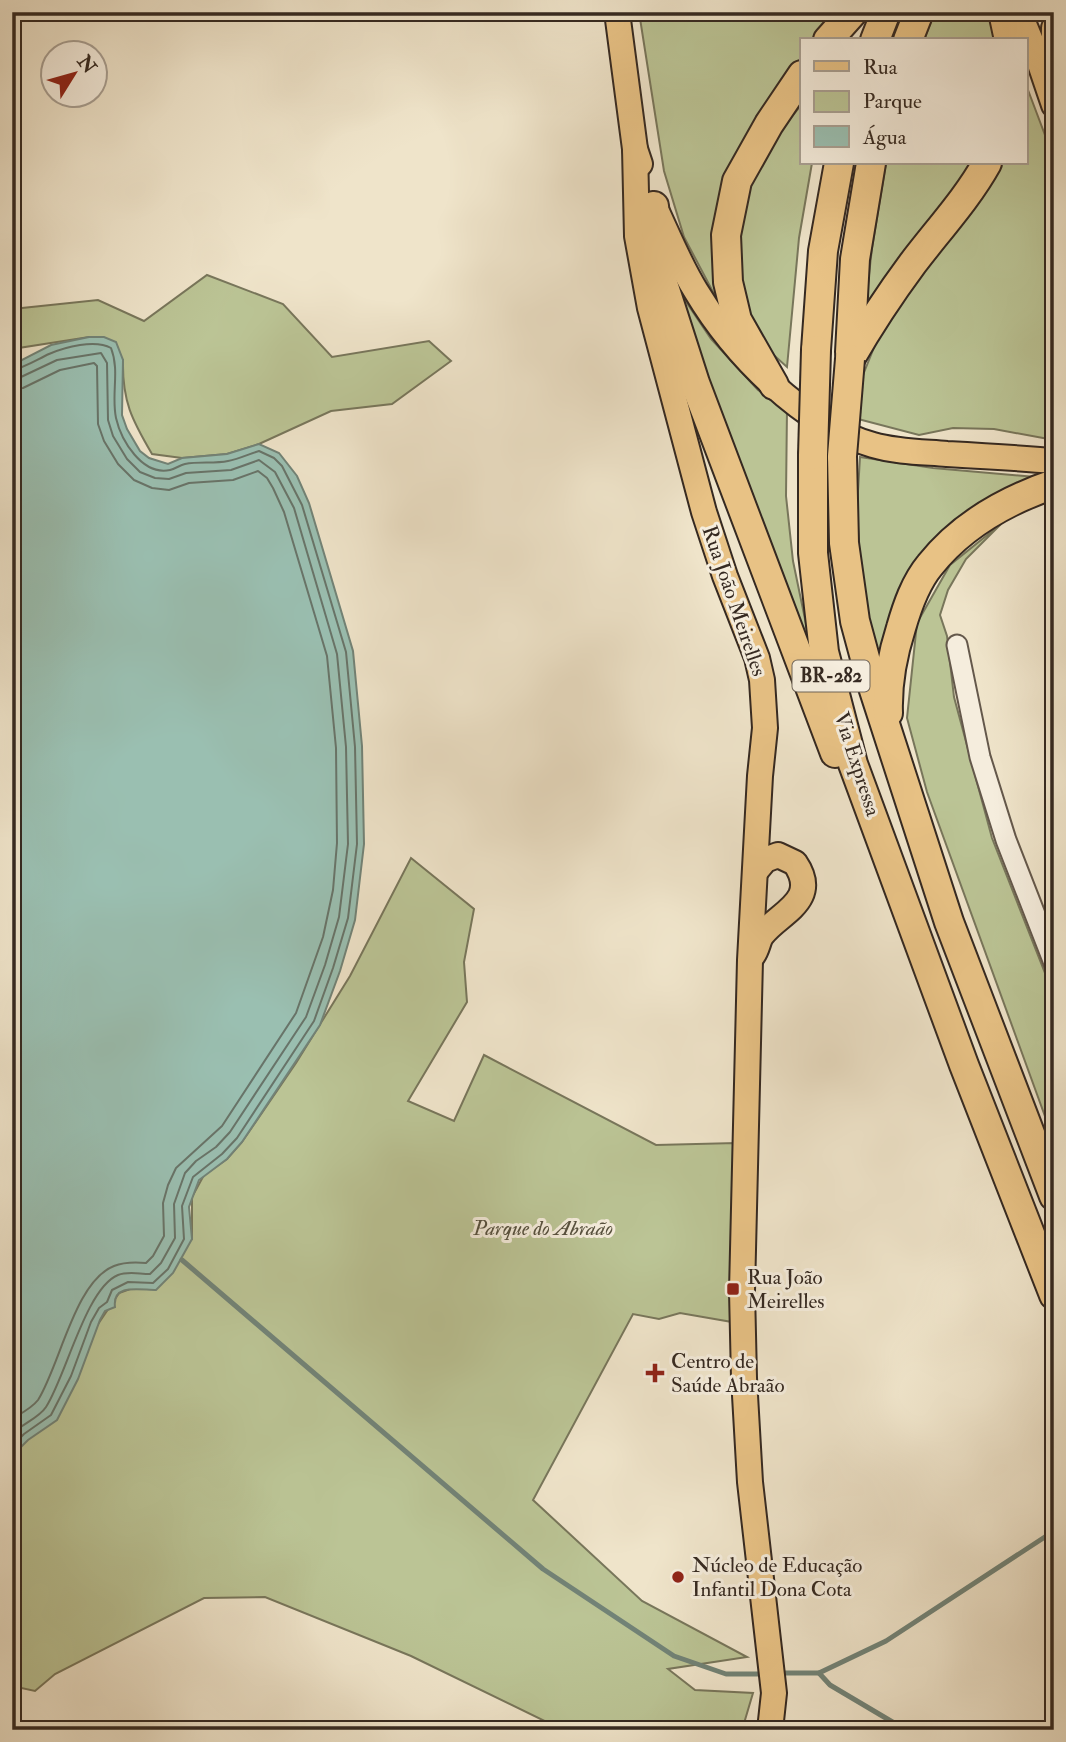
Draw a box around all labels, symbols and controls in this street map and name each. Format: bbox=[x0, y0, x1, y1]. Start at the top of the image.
north arrow bbox=[38, 38, 108, 108]
legend bbox=[800, 38, 1028, 164]
text: N bbox=[71, 50, 102, 79]
text: Rua bbox=[863, 54, 898, 81]
text: Parque bbox=[863, 88, 922, 115]
text: Água bbox=[862, 124, 907, 151]
street label: Rua João Meirelles bbox=[696, 522, 772, 680]
road number: BR-282 bbox=[792, 660, 870, 692]
street label: Via Expressa bbox=[827, 708, 887, 820]
park label: Parque do Abraão bbox=[472, 1215, 613, 1242]
place label: Rua João Meirelles bbox=[747, 1264, 825, 1315]
marker: Rua João Meirelles bbox=[725, 1281, 741, 1297]
place label: Centro de Saúde Abraão bbox=[671, 1348, 785, 1399]
marker: Centro de Saúde Abraão bbox=[645, 1363, 665, 1383]
place label: Núcleo de Educação Infantil Dona Cota bbox=[692, 1552, 862, 1603]
marker: Núcleo de Educação Infantil Dona Cota bbox=[670, 1569, 686, 1585]

